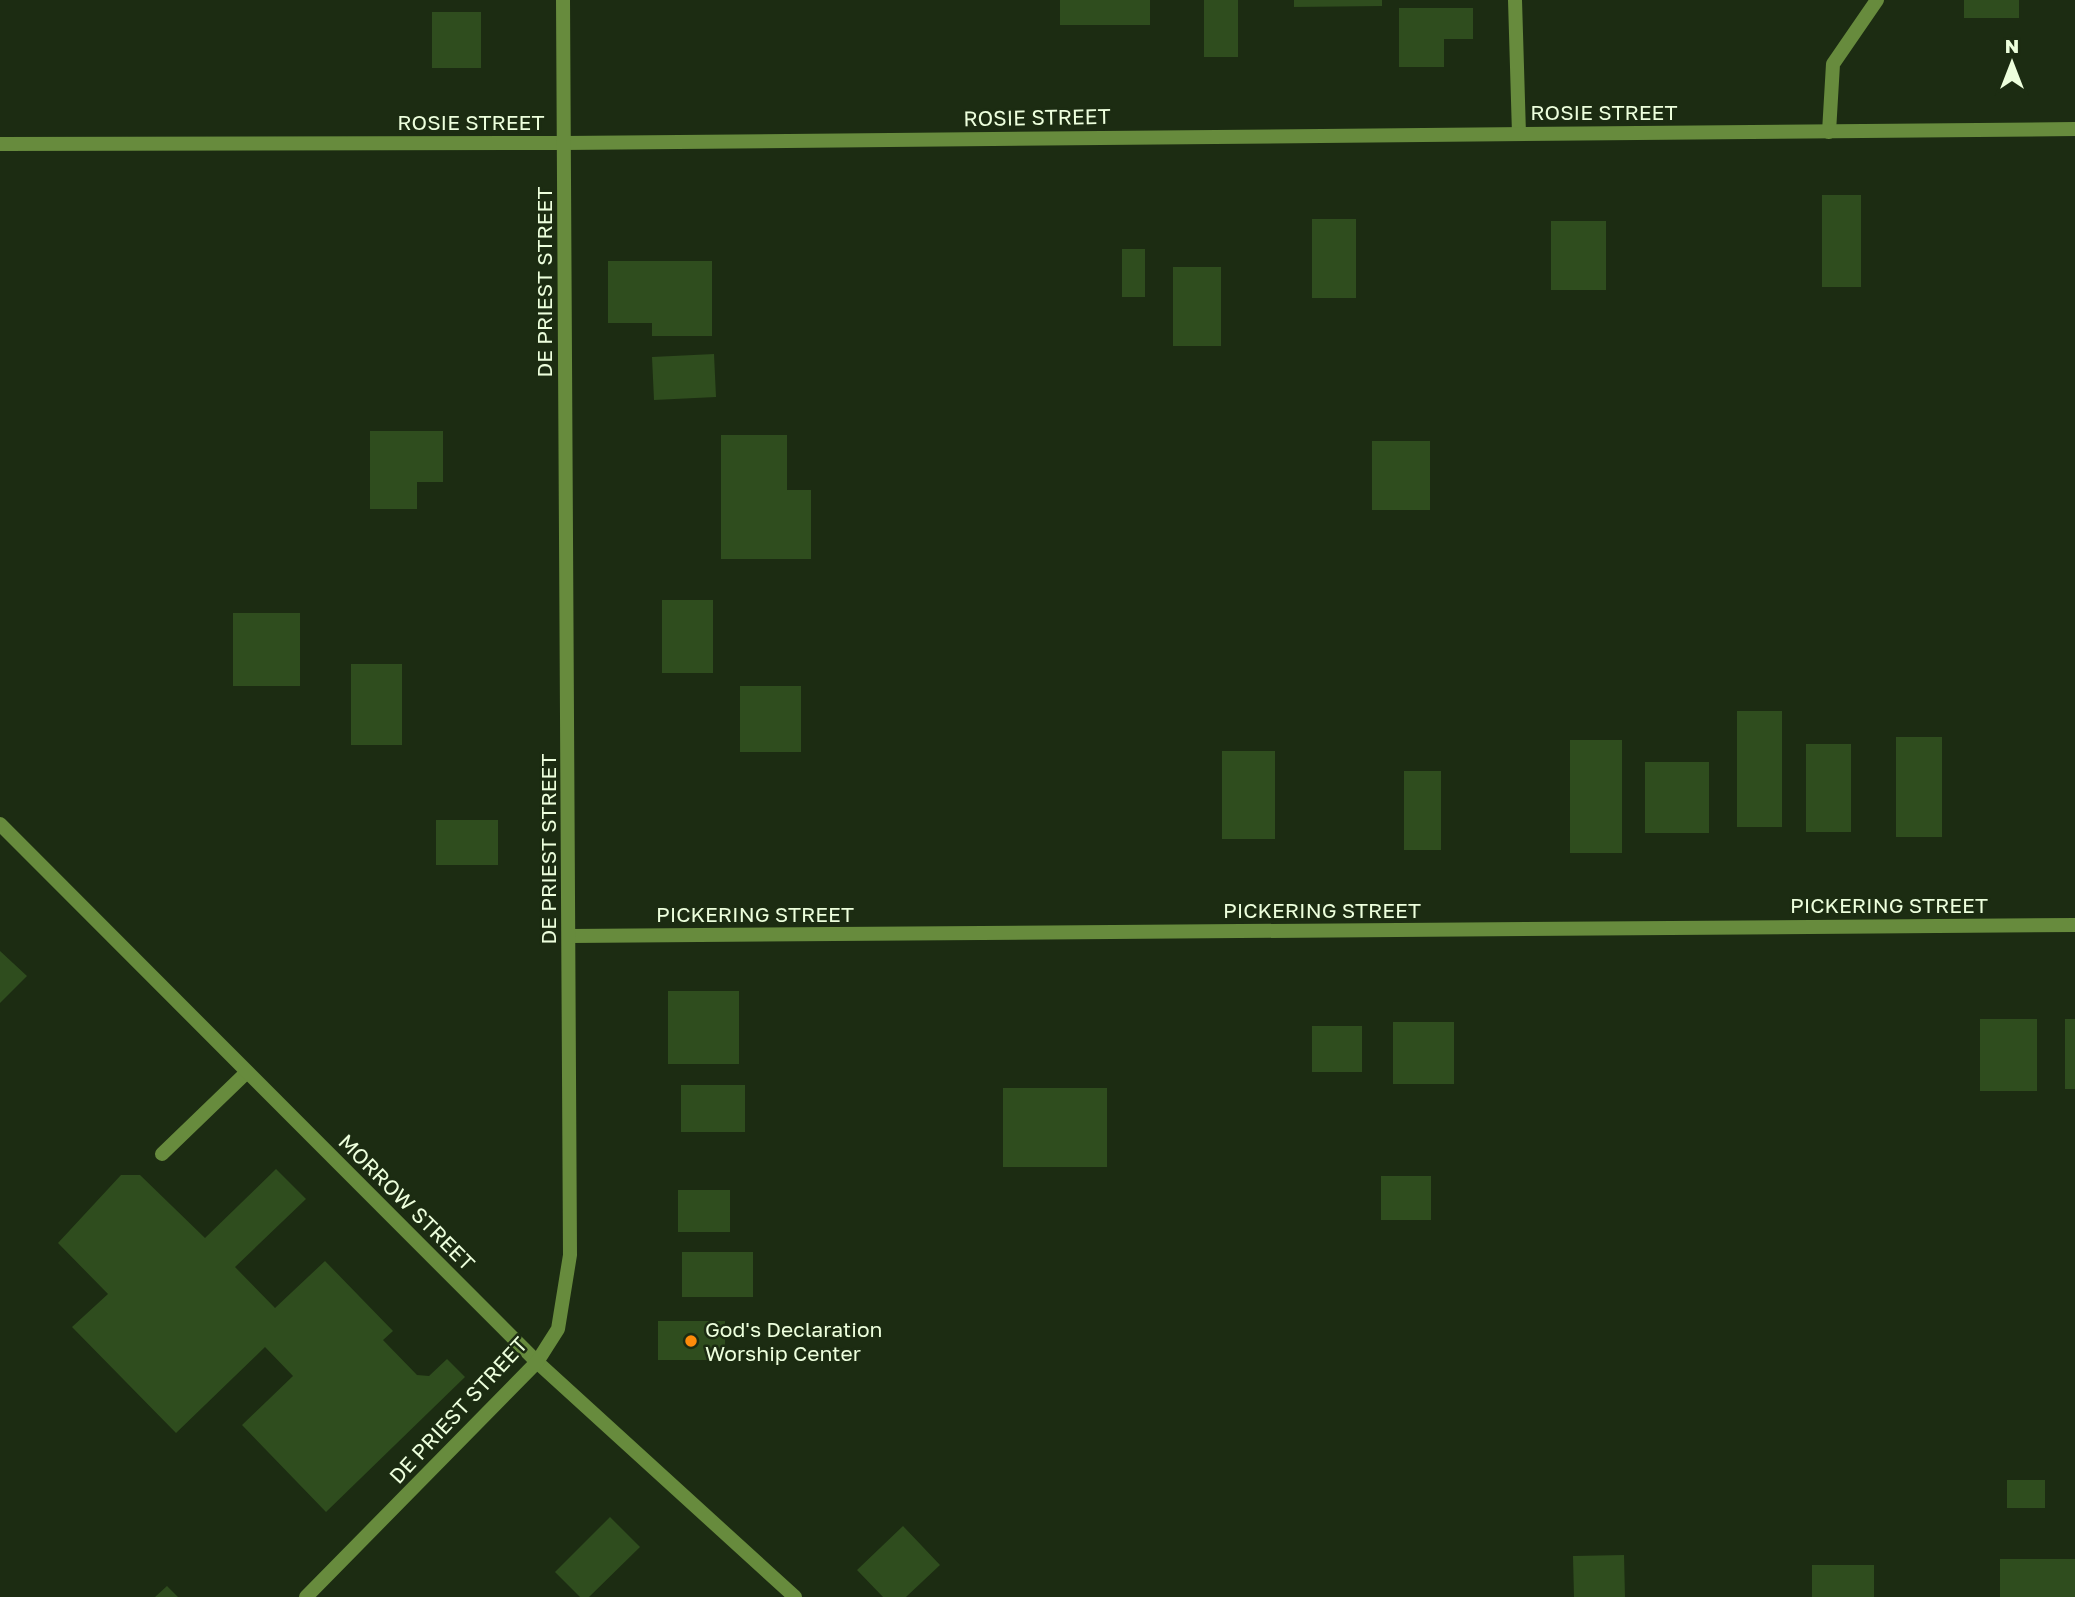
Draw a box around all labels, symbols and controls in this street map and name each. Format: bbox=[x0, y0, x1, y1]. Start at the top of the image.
north arrow bbox=[1977, 28, 2047, 98]
text: N bbox=[2005, 34, 2019, 57]
street label: ROSIE STREET bbox=[1530, 99, 1678, 125]
street label: ROSIE STREET bbox=[963, 103, 1111, 131]
street label: ROSIE STREET bbox=[397, 109, 545, 135]
street label: DE PRIEST STREET bbox=[531, 186, 557, 378]
street label: DE PRIEST STREET bbox=[535, 753, 561, 945]
street label: PICKERING STREET bbox=[1790, 892, 1988, 918]
street label: PICKERING STREET bbox=[1223, 897, 1421, 923]
street label: PICKERING STREET bbox=[656, 901, 854, 927]
street label: MORROW STREET bbox=[333, 1128, 481, 1276]
place label: God's Declaration Worship Center bbox=[705, 1316, 882, 1366]
street label: DE PRIEST STREET bbox=[383, 1331, 533, 1489]
marker: God's Declaration Worship Center bbox=[683, 1333, 699, 1349]

